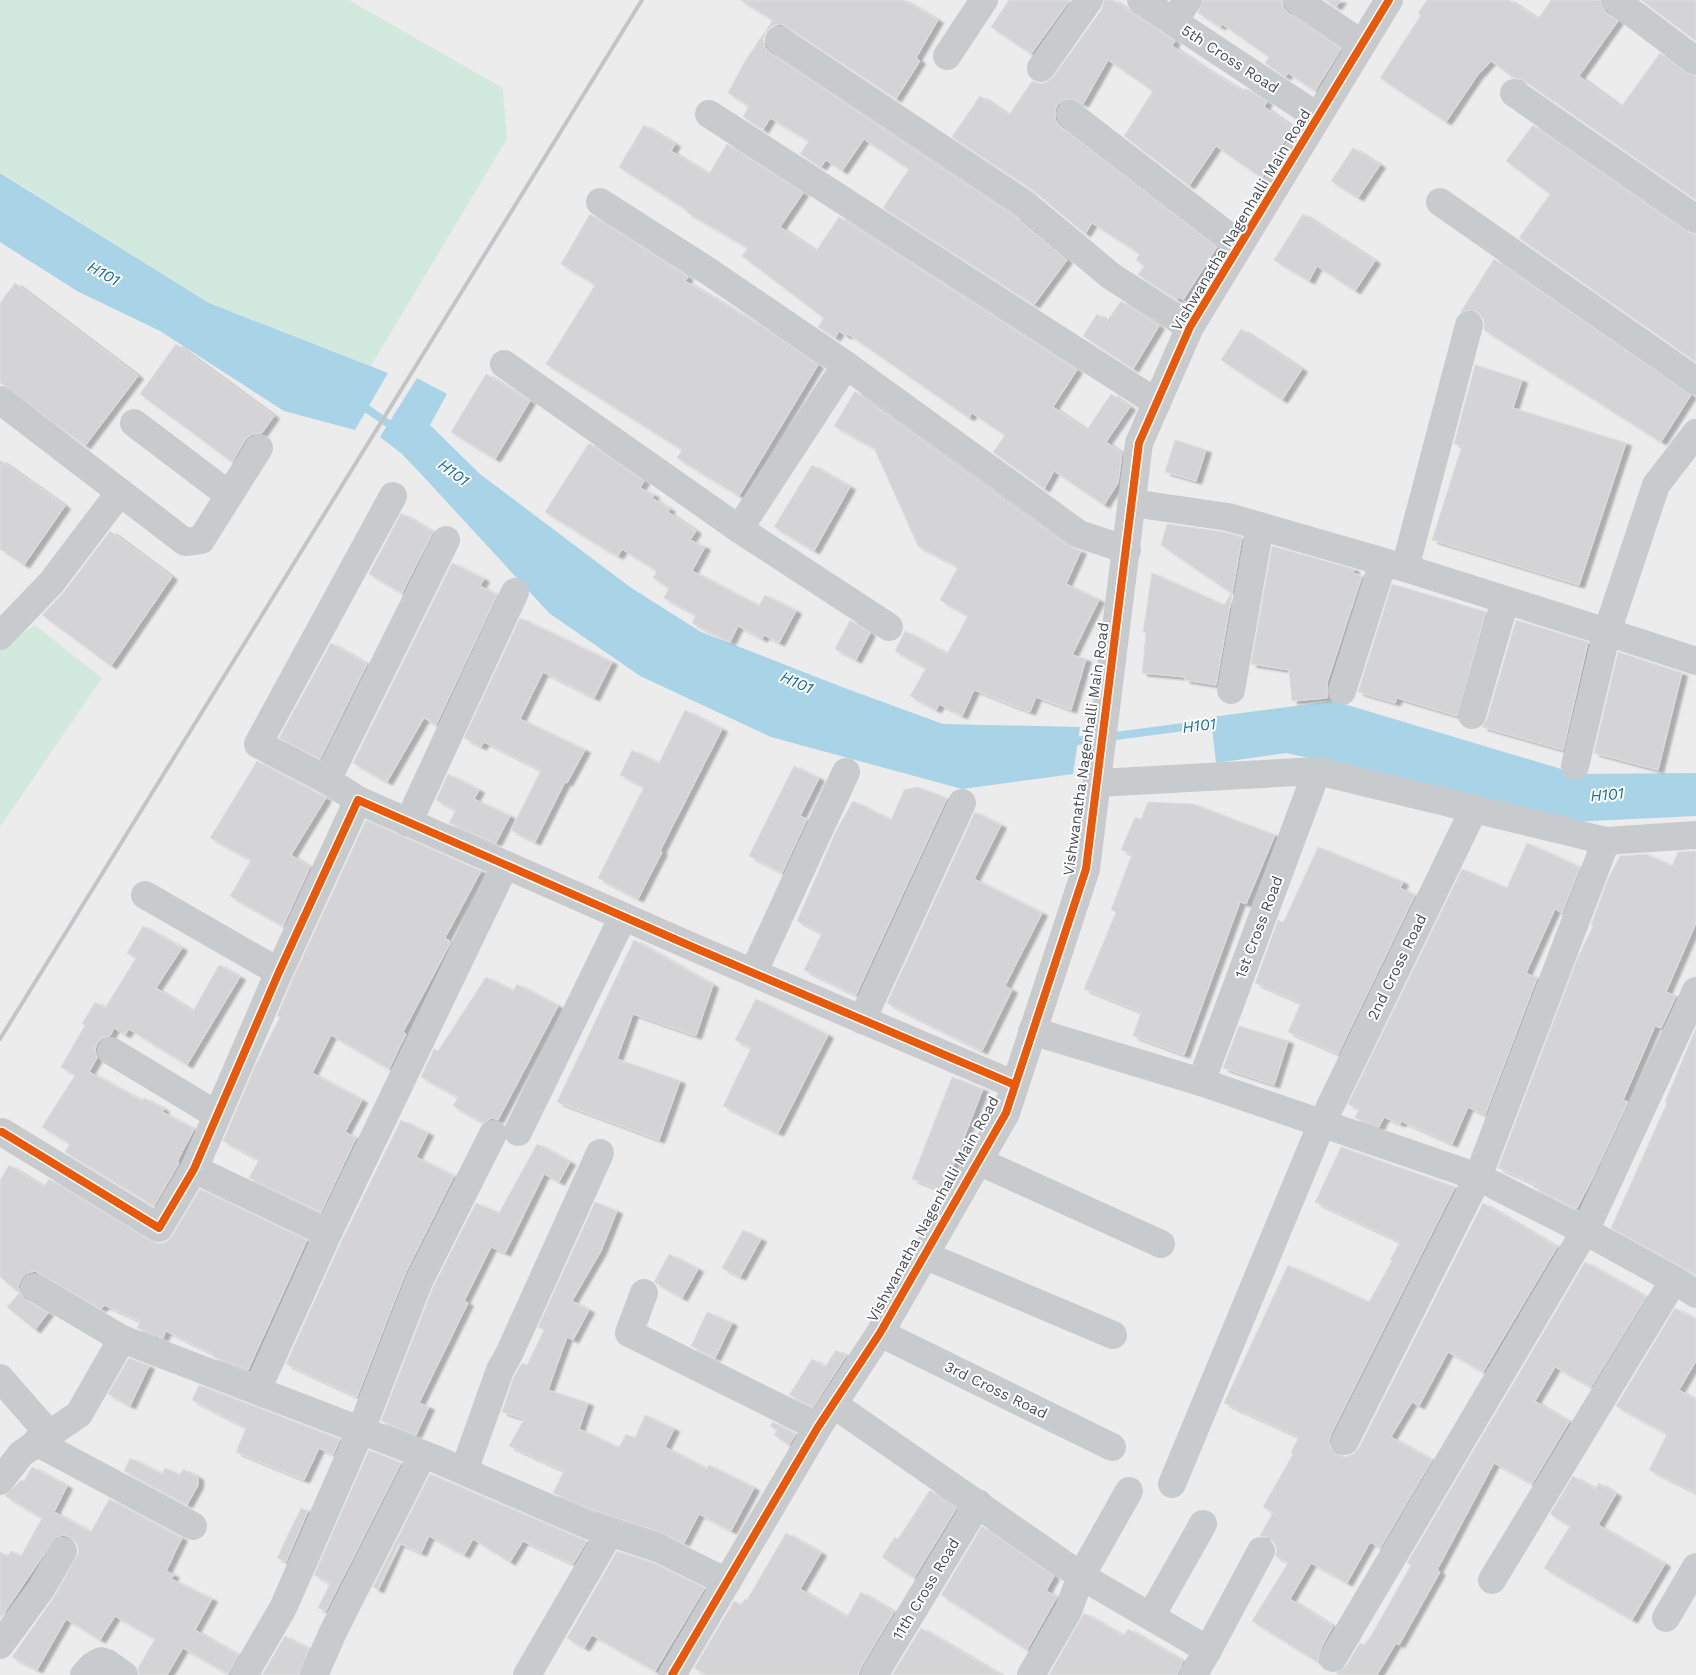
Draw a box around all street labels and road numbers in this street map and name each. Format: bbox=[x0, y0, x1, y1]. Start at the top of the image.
street label: 5th Cross Road bbox=[1178, 21, 1282, 97]
street label: Vishwanatha Nagenhalli Main Road bbox=[1167, 106, 1315, 334]
street label: Vishwanatha Nagenhalli Main Road bbox=[1059, 621, 1113, 877]
street label: 1st Cross Road bbox=[1231, 873, 1287, 981]
street label: 2nd Cross Road bbox=[1364, 911, 1430, 1023]
street label: Vishwanatha Nagenhalli Main Road bbox=[863, 1093, 1003, 1325]
street label: 3rd Cross Road bbox=[942, 1357, 1050, 1423]
street label: 11th Cross Road bbox=[889, 1535, 963, 1643]

